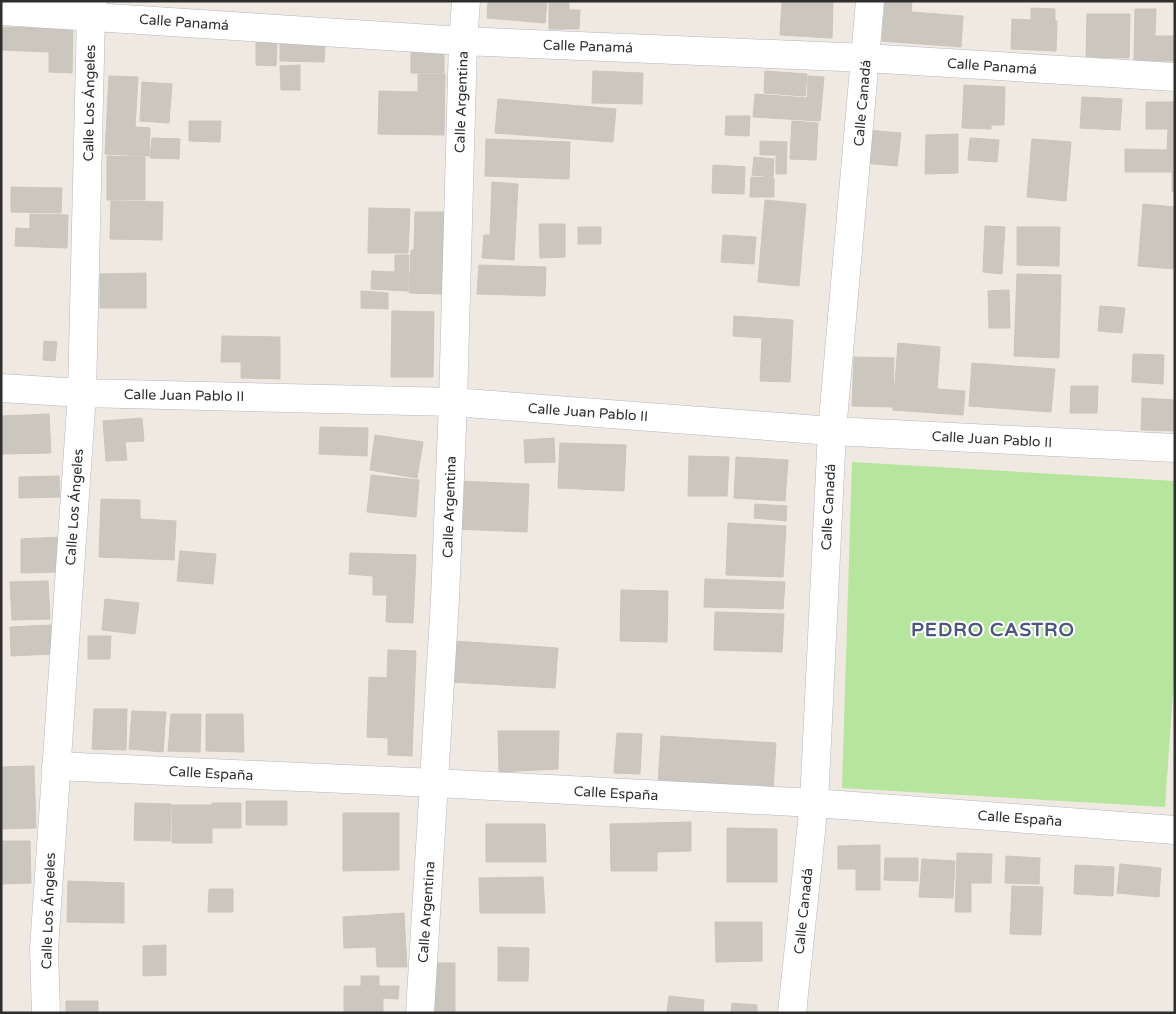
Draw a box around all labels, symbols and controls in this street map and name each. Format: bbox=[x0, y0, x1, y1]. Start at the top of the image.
street label: Calle Panamá bbox=[138, 11, 230, 34]
street label: Calle Panamá bbox=[543, 36, 633, 57]
street label: Calle Los Ángeles bbox=[80, 44, 99, 162]
street label: Calle Argentina bbox=[451, 51, 472, 153]
street label: Calle Panamá bbox=[946, 55, 1038, 78]
street label: Calle Canadá bbox=[850, 59, 875, 147]
street label: Calle Juan Pablo II bbox=[124, 386, 244, 405]
street label: Calle Juan Pablo II bbox=[527, 400, 649, 425]
street label: Calle Juan Pablo II bbox=[931, 428, 1053, 451]
street label: Calle Los Ángeles bbox=[62, 448, 87, 566]
street label: Calle Argentina bbox=[439, 456, 460, 558]
street label: Calle Canadá bbox=[818, 463, 839, 551]
district label: PEDRO CASTRO bbox=[911, 619, 1075, 641]
street label: Calle España bbox=[168, 763, 254, 784]
street label: Calle España bbox=[573, 783, 659, 804]
street label: Calle España bbox=[977, 807, 1063, 830]
street label: Calle Los Ángeles bbox=[38, 852, 59, 970]
street label: Calle Argentina bbox=[414, 861, 439, 964]
street label: Calle Canadá bbox=[791, 867, 816, 955]

